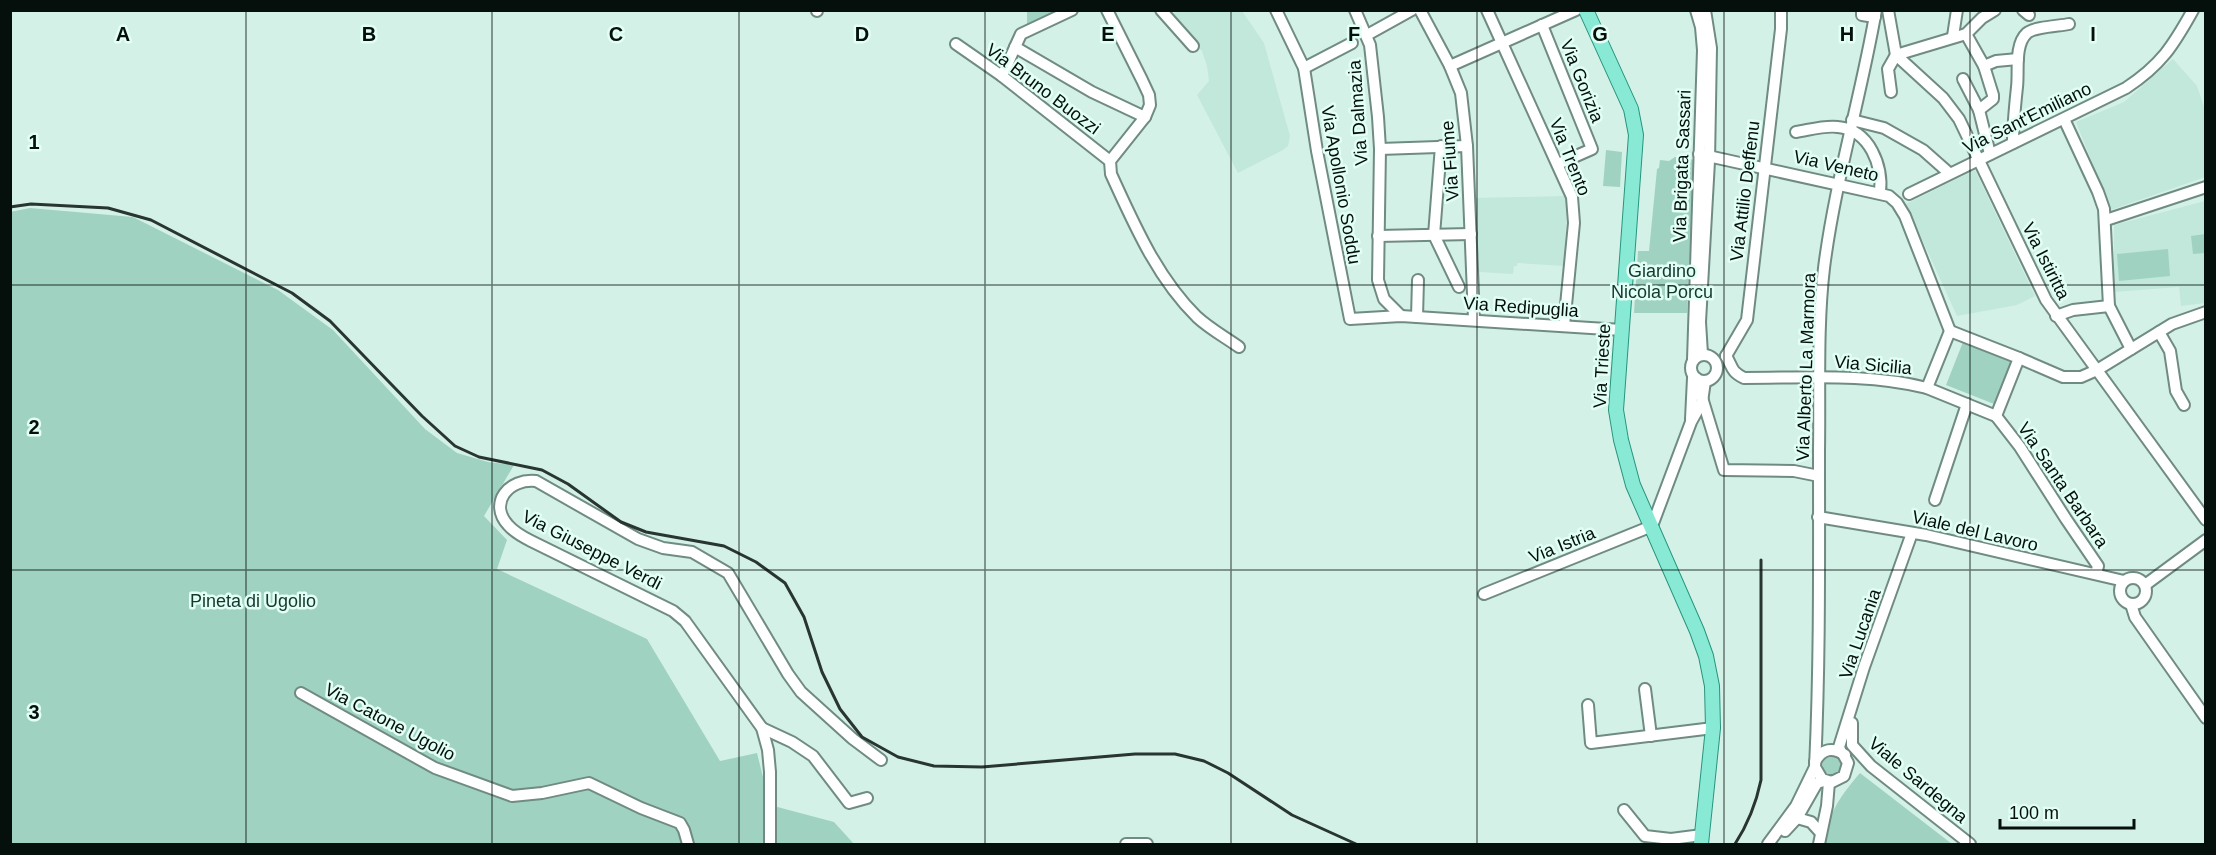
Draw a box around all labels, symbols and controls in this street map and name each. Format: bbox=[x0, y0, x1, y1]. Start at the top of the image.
text: A bbox=[116, 23, 130, 45]
text: B bbox=[362, 23, 376, 45]
text: C bbox=[609, 23, 623, 45]
text: D bbox=[855, 23, 869, 45]
text: E bbox=[1101, 23, 1115, 45]
text: F bbox=[1348, 23, 1360, 45]
text: G bbox=[1592, 23, 1608, 45]
text: H bbox=[1840, 23, 1854, 45]
text: I bbox=[2090, 23, 2096, 45]
street label: Via Gorizia bbox=[1556, 37, 1608, 126]
street label: Via Bruno Buozzi bbox=[982, 40, 1104, 138]
street label: Via Dalmazia bbox=[1344, 59, 1372, 166]
street label: Via Sant'Emiliano bbox=[1960, 78, 2094, 158]
street label: Via Brigata Sassari bbox=[1669, 89, 1695, 243]
street label: Via Apollonio Soddu bbox=[1317, 104, 1365, 266]
street label: Via Trento bbox=[1545, 115, 1595, 199]
street label: Via Fiume bbox=[1437, 120, 1463, 202]
street label: Via Attilio Deffenu bbox=[1726, 120, 1764, 262]
text: 1 bbox=[28, 131, 40, 153]
street label: Via Veneto bbox=[1791, 146, 1881, 186]
street label: Via Istiritta bbox=[2018, 219, 2074, 304]
park label: Giardino Nicola Porcu bbox=[1611, 261, 1713, 302]
street label: Via Alberto La Marmora bbox=[1793, 271, 1819, 462]
street label: Via Redipuglia bbox=[1463, 293, 1580, 321]
street label: Via Trieste bbox=[1590, 323, 1614, 409]
street label: Via Sicilia bbox=[1833, 352, 1914, 378]
text: 2 bbox=[28, 416, 40, 438]
street label: Via Santa Barbara bbox=[2014, 419, 2113, 552]
street label: Via Giuseppe Verdi bbox=[519, 506, 665, 594]
street label: Viale del Lavoro bbox=[1910, 507, 2040, 555]
street label: Via Istria bbox=[1526, 522, 1599, 567]
street label: Via Lucania bbox=[1835, 585, 1885, 682]
park label: Pineta di Ugolio bbox=[190, 591, 316, 611]
street label: Via Catone Ugolio bbox=[321, 679, 459, 765]
text: 3 bbox=[28, 701, 40, 723]
street label: Viale Sardegna bbox=[1865, 733, 1972, 828]
scale bar bbox=[2000, 792, 2134, 830]
text: 100 m bbox=[2009, 803, 2059, 823]

